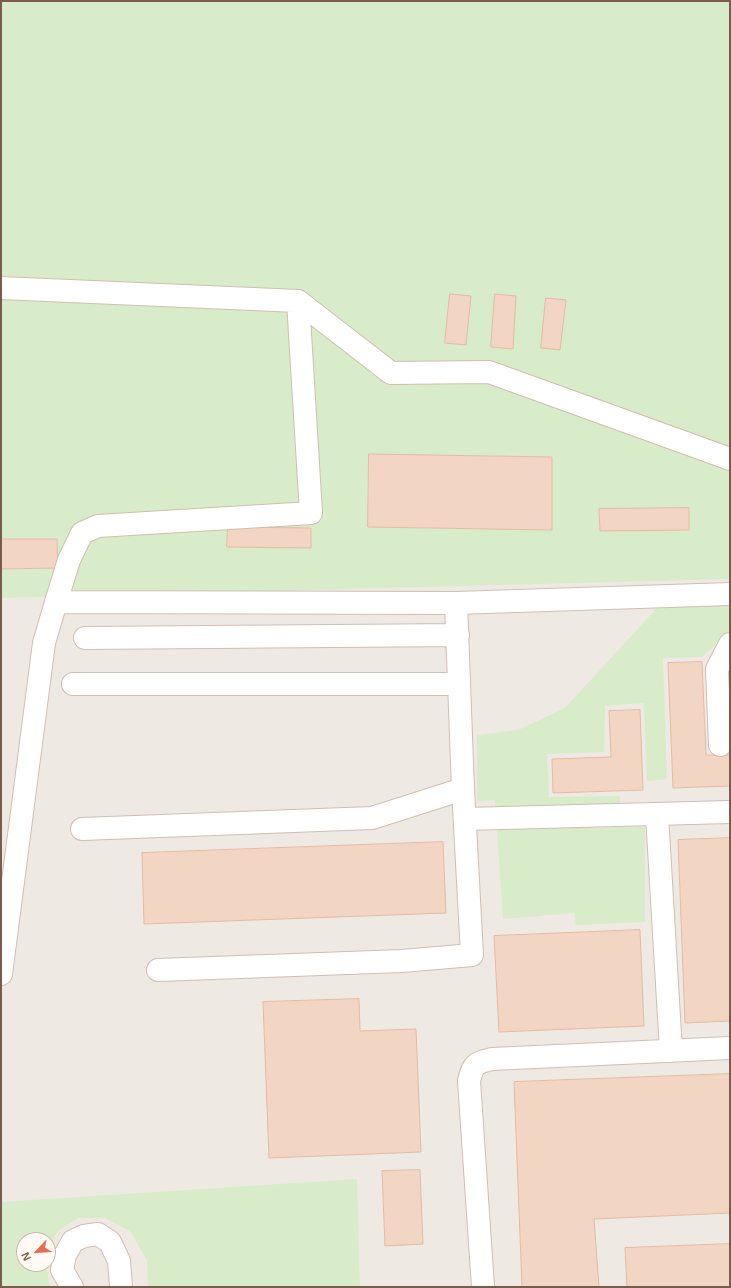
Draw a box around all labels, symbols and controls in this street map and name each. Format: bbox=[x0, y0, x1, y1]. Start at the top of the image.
north arrow bbox=[16, 1232, 56, 1272]
text: N bbox=[19, 1251, 33, 1263]

